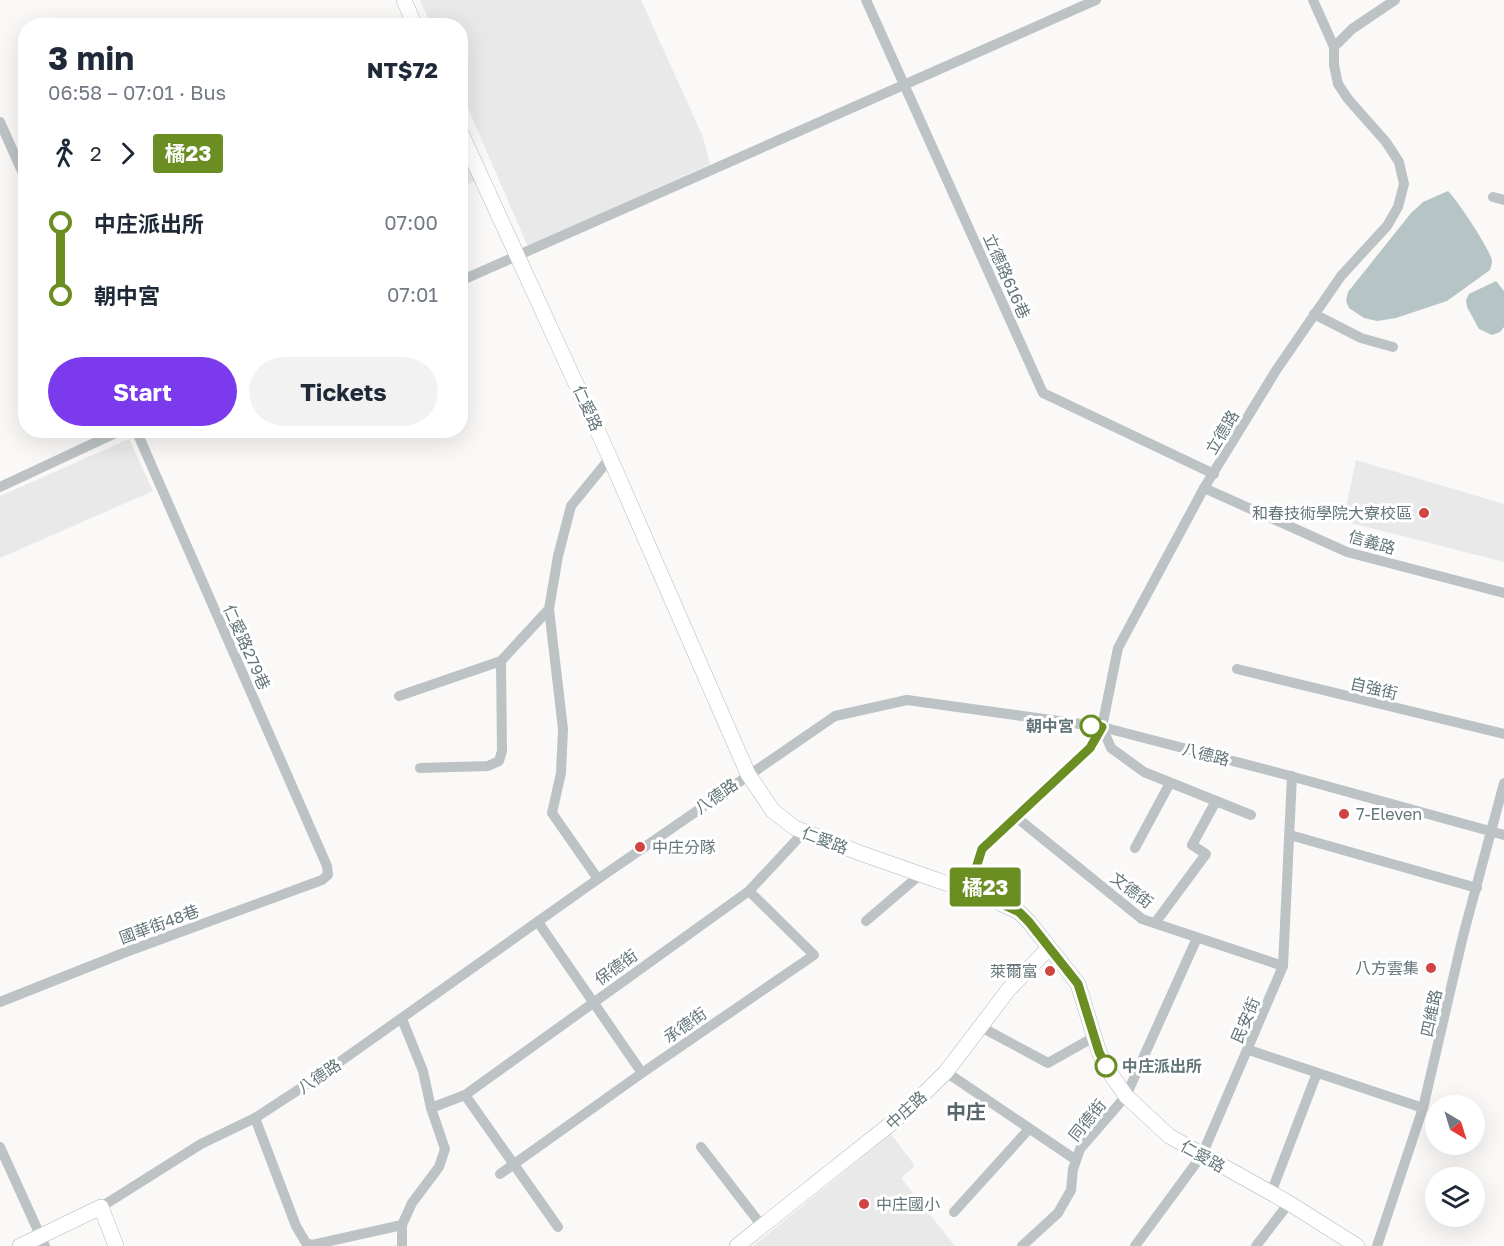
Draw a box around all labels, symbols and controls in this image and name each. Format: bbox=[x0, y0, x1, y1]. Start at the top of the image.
text: 3 min bbox=[48, 38, 134, 77]
text: NT$72 bbox=[367, 56, 438, 83]
text: 06:58 – 07:01 · Bus bbox=[48, 80, 226, 104]
icon: walk bbox=[48, 137, 81, 170]
icon: forward bbox=[111, 137, 144, 170]
text: 橘23 bbox=[165, 140, 211, 166]
text: 2 bbox=[90, 141, 102, 165]
text: 中庄派出所 bbox=[94, 210, 204, 237]
text: 07:00 bbox=[384, 210, 438, 234]
street label: 立德路616巷 bbox=[979, 230, 1035, 322]
text: 朝中宮 bbox=[94, 282, 160, 309]
text: 07:01 bbox=[387, 282, 438, 306]
button: Start bbox=[48, 357, 237, 426]
button: Tickets bbox=[249, 357, 438, 426]
street label: 仁愛路 bbox=[569, 382, 607, 434]
street label: 立德路 bbox=[1201, 406, 1243, 458]
place label: 和春技術學院大寮校區 bbox=[1252, 503, 1412, 523]
marker: 和春技術學院大寮校區 bbox=[1417, 506, 1431, 520]
street label: 信義路 bbox=[1346, 526, 1398, 558]
street label: 仁愛路279巷 bbox=[219, 601, 275, 693]
street label: 自強街 bbox=[1348, 673, 1400, 703]
marker: 朝中宮 bbox=[1080, 715, 1102, 737]
place label: 朝中宮 bbox=[1026, 716, 1074, 736]
street label: 八德路 bbox=[1180, 738, 1232, 770]
street label: 八德路 bbox=[691, 774, 741, 818]
place label: 7-Eleven bbox=[1356, 804, 1422, 824]
marker: 7-Eleven bbox=[1337, 807, 1351, 821]
street label: 仁愛路 bbox=[799, 822, 851, 858]
place label: 中庄分隊 bbox=[652, 837, 716, 857]
marker: 中庄分隊 bbox=[633, 840, 647, 854]
line badge: 橘23 bbox=[950, 868, 1020, 906]
street label: 文德街 bbox=[1107, 868, 1157, 912]
text: 橘23 bbox=[962, 874, 1008, 900]
street label: 國華街48巷 bbox=[116, 900, 202, 948]
street label: 保德街 bbox=[591, 945, 641, 989]
place label: 八方雲集 bbox=[1355, 958, 1419, 978]
place label: 萊爾富 bbox=[990, 961, 1038, 981]
marker: 八方雲集 bbox=[1424, 961, 1438, 975]
marker: 萊爾富 bbox=[1043, 964, 1057, 978]
street label: 四維路 bbox=[1416, 987, 1446, 1039]
street label: 民安街 bbox=[1226, 994, 1264, 1046]
street label: 承德街 bbox=[660, 1003, 710, 1047]
street label: 八德路 bbox=[294, 1054, 344, 1098]
marker: 中庄派出所 bbox=[1095, 1055, 1117, 1077]
place label: 中庄派出所 bbox=[1122, 1056, 1202, 1076]
street label: 中庄路 bbox=[881, 1087, 931, 1133]
street label: 同德街 bbox=[1064, 1095, 1110, 1145]
north arrow bbox=[1425, 1095, 1485, 1155]
map controls bbox=[1425, 1095, 1485, 1227]
district label: 中庄 bbox=[946, 1099, 986, 1123]
street label: 仁愛路 bbox=[1177, 1136, 1229, 1176]
button: layers bbox=[1425, 1167, 1485, 1227]
place label: 中庄國小 bbox=[876, 1194, 940, 1214]
marker: 中庄國小 bbox=[857, 1197, 871, 1211]

